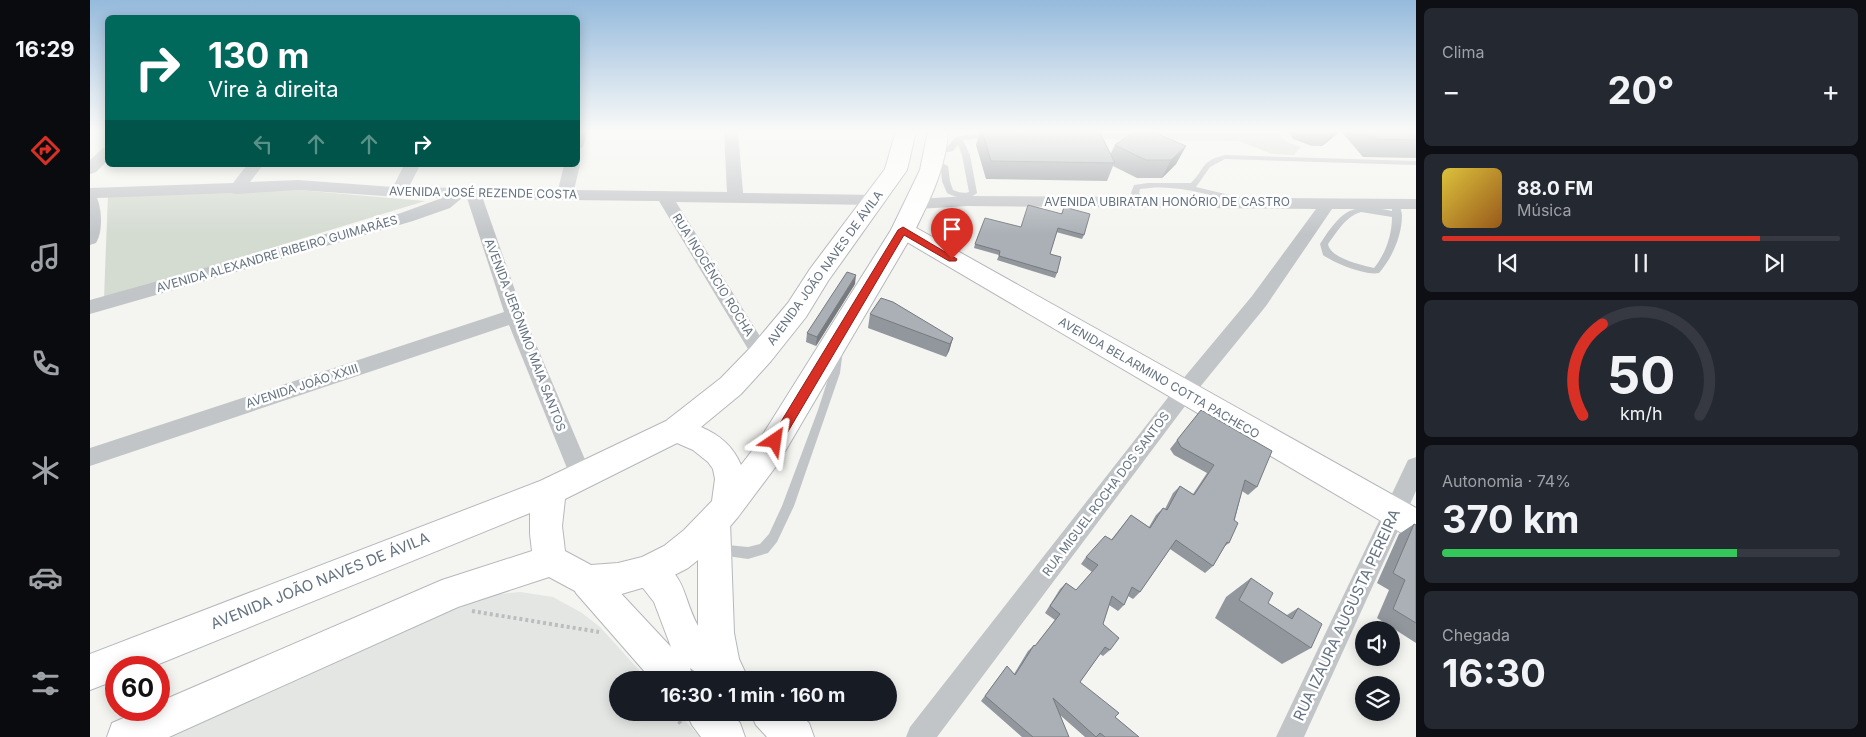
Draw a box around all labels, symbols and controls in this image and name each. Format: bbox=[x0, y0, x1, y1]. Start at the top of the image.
text: 130 m bbox=[208, 34, 310, 76]
icon: right bbox=[125, 35, 190, 100]
text: 16:29 bbox=[15, 36, 75, 62]
text: Clima bbox=[1442, 42, 1484, 62]
text: 20° bbox=[1607, 67, 1675, 113]
text: − bbox=[1442, 74, 1461, 108]
text: + bbox=[1821, 74, 1840, 108]
text: Vire à direita bbox=[208, 76, 339, 102]
icon: left bbox=[249, 130, 277, 158]
icon: ahead bbox=[302, 130, 330, 158]
icon: ahead bbox=[355, 130, 383, 158]
icon: right bbox=[408, 130, 436, 158]
icon: directions bbox=[28, 133, 63, 168]
text: 88.0 FM bbox=[1517, 177, 1593, 200]
street label: AVENIDA JOSÉ REZENDE COSTA bbox=[389, 183, 577, 202]
street label: AVENIDA JOÃO NAVES DE ÁVILA bbox=[763, 187, 886, 348]
street label: AVENIDA UBIRATAN HONÓRIO DE CASTRO bbox=[1044, 194, 1290, 209]
text: Música bbox=[1517, 200, 1572, 220]
pin bbox=[931, 208, 973, 259]
street label: RUA INOCÊNCIO ROCHA bbox=[669, 211, 757, 339]
street label: AVENIDA ALEXANDRE RIBEIRO GUIMARÃES bbox=[154, 212, 400, 295]
icon: arrive bbox=[938, 215, 966, 243]
street label: AVENIDA JERÔNIMO MAIA SANTOS bbox=[482, 236, 569, 433]
icon: music bbox=[28, 240, 63, 275]
icon: previous bbox=[1494, 249, 1522, 277]
icon: pause bbox=[1627, 249, 1655, 277]
icon: next bbox=[1760, 249, 1788, 277]
street label: AVENIDA BELARMINO COTTA PACHECO bbox=[1056, 314, 1263, 442]
text: 50 bbox=[1607, 344, 1675, 407]
icon: phone bbox=[28, 346, 63, 381]
street label: AVENIDA JOÃO XXIII bbox=[244, 360, 360, 411]
text: km/h bbox=[1620, 403, 1662, 424]
street label: RUA MIGUEL ROCHA DOS SANTOS bbox=[1039, 408, 1172, 579]
position arrow bbox=[748, 414, 800, 466]
icon: climate bbox=[28, 453, 63, 488]
text: Autonomia · 74% bbox=[1442, 471, 1571, 491]
text: 370 km bbox=[1442, 496, 1579, 542]
street label: RUA IZAURA AUGUSTA PEREIRA bbox=[1289, 506, 1404, 724]
street label: AVENIDA JOÃO NAVES DE ÁVILA bbox=[208, 528, 432, 633]
icon: car bbox=[28, 560, 63, 595]
map controls bbox=[1355, 621, 1400, 721]
button: sound bbox=[1355, 621, 1400, 666]
text: Chegada bbox=[1442, 625, 1510, 645]
text: 16:30 bbox=[1442, 650, 1546, 696]
speed limit sign: 60 bbox=[105, 656, 170, 721]
icon: filters bbox=[28, 666, 63, 701]
button: layers bbox=[1355, 676, 1400, 721]
text: 16:30 · 1 min · 160 m bbox=[661, 684, 845, 707]

